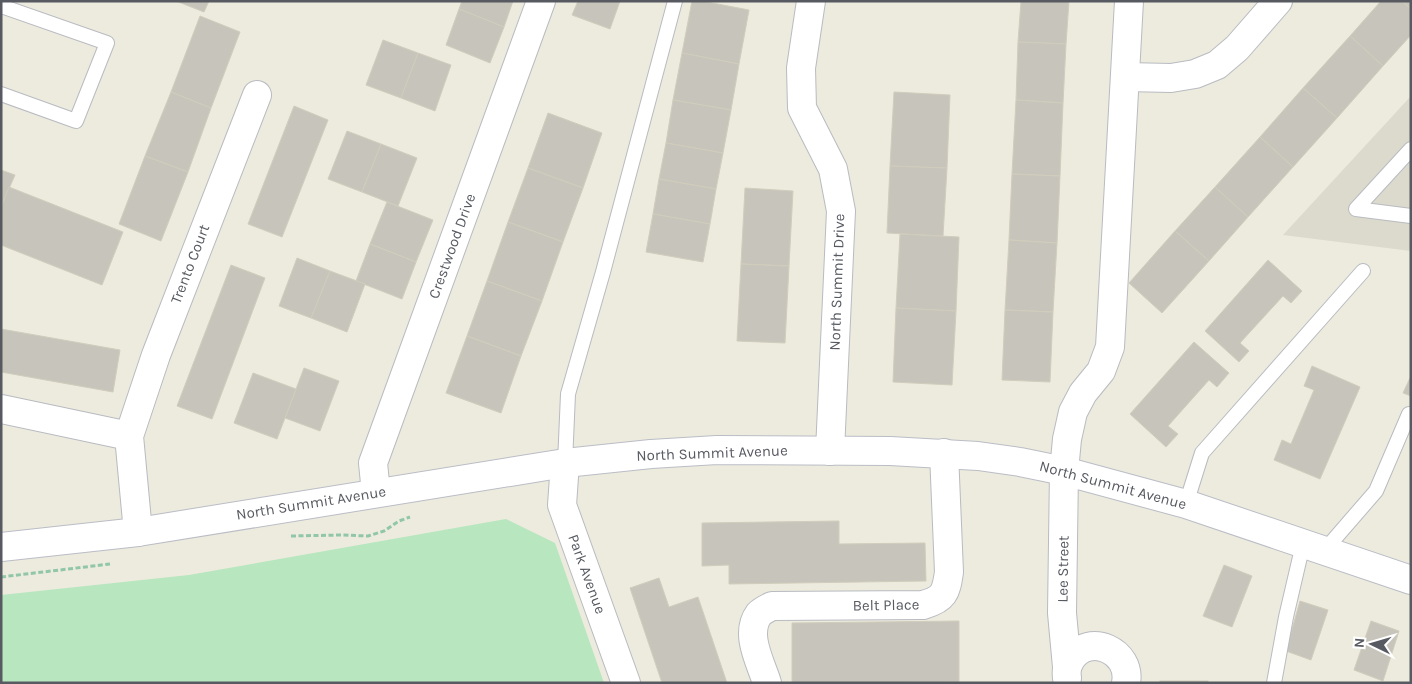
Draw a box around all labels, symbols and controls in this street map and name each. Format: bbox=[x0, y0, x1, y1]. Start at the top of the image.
street label: Crestwood Drive bbox=[425, 191, 479, 301]
street label: North Summit Drive bbox=[826, 213, 848, 351]
street label: Trento Court bbox=[167, 221, 213, 306]
street label: North Summit Avenue bbox=[636, 441, 788, 465]
street label: North Summit Avenue bbox=[1038, 457, 1188, 513]
street label: North Summit Avenue bbox=[235, 482, 387, 524]
street label: Park Avenue bbox=[564, 532, 610, 616]
street label: Lee Street bbox=[1053, 535, 1073, 603]
street label: Belt Place bbox=[853, 595, 919, 615]
north arrow bbox=[1347, 619, 1397, 669]
text: N bbox=[1351, 637, 1368, 649]

